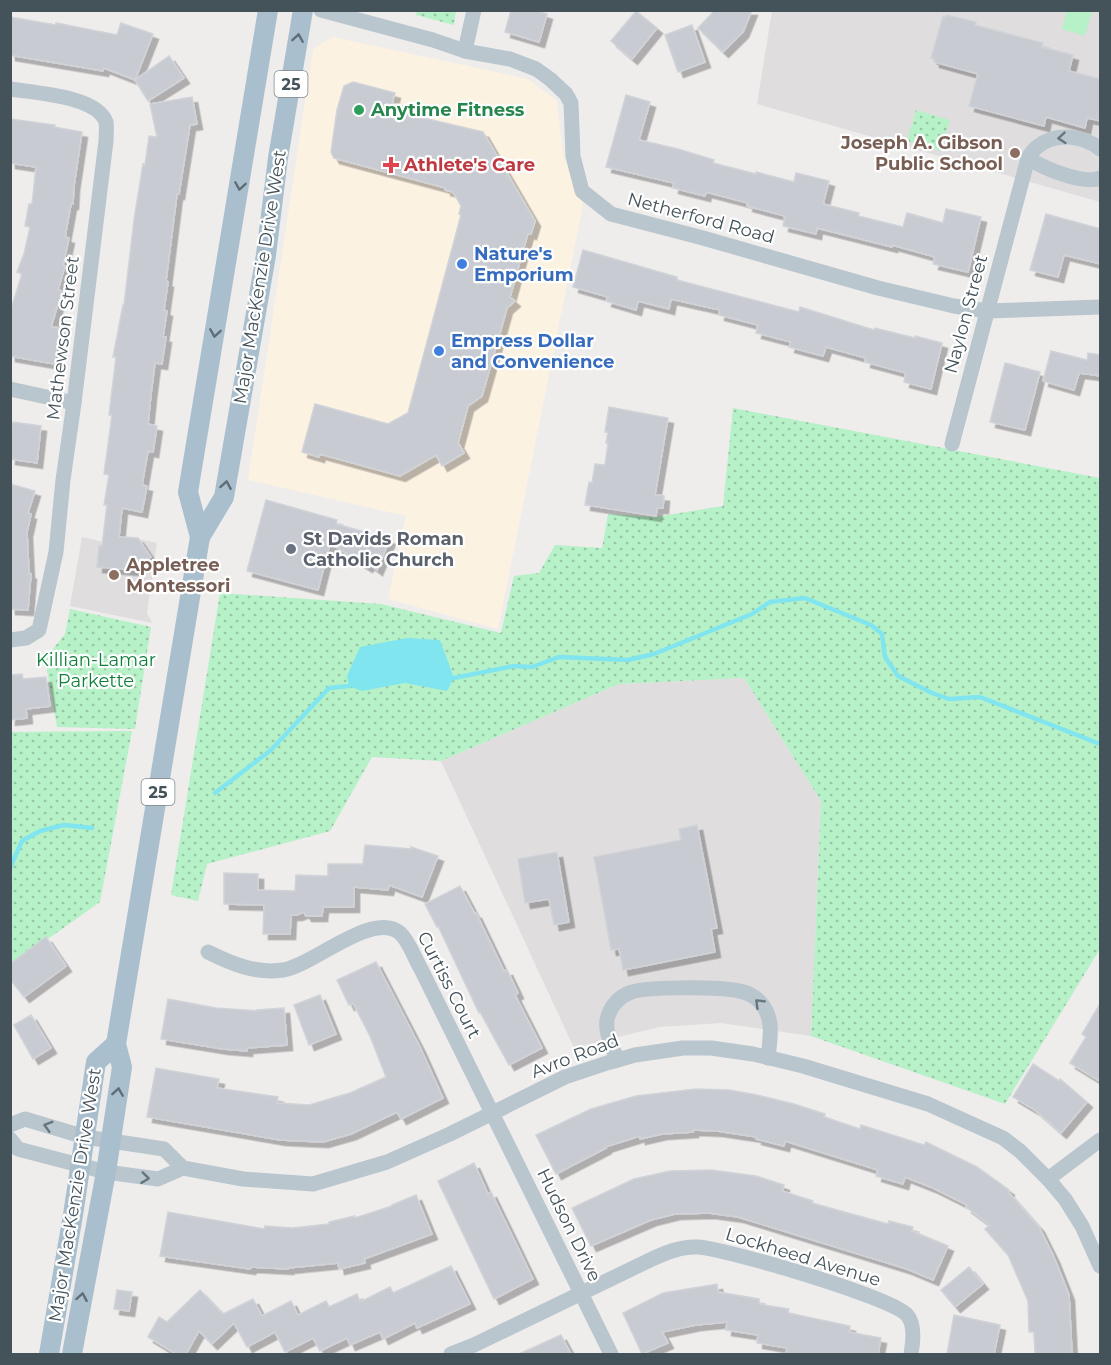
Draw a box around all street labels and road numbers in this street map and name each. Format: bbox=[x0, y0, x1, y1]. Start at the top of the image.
road number: 25 bbox=[274, 71, 308, 97]
street label: Major MacKenzie Drive West bbox=[229, 148, 291, 406]
street label: Netherford Road bbox=[625, 188, 777, 248]
street label: Naylon Street bbox=[940, 252, 992, 376]
street label: Mathewson Street bbox=[42, 255, 84, 421]
road number: 25 bbox=[142, 779, 174, 805]
street label: Curtiss Court bbox=[413, 928, 485, 1042]
street label: Avro Road bbox=[528, 1029, 622, 1083]
street label: Major MacKenzie Drive West bbox=[44, 1066, 106, 1324]
street label: Hudson Drive bbox=[532, 1165, 606, 1285]
street label: Lockheed Avenue bbox=[723, 1223, 883, 1291]

